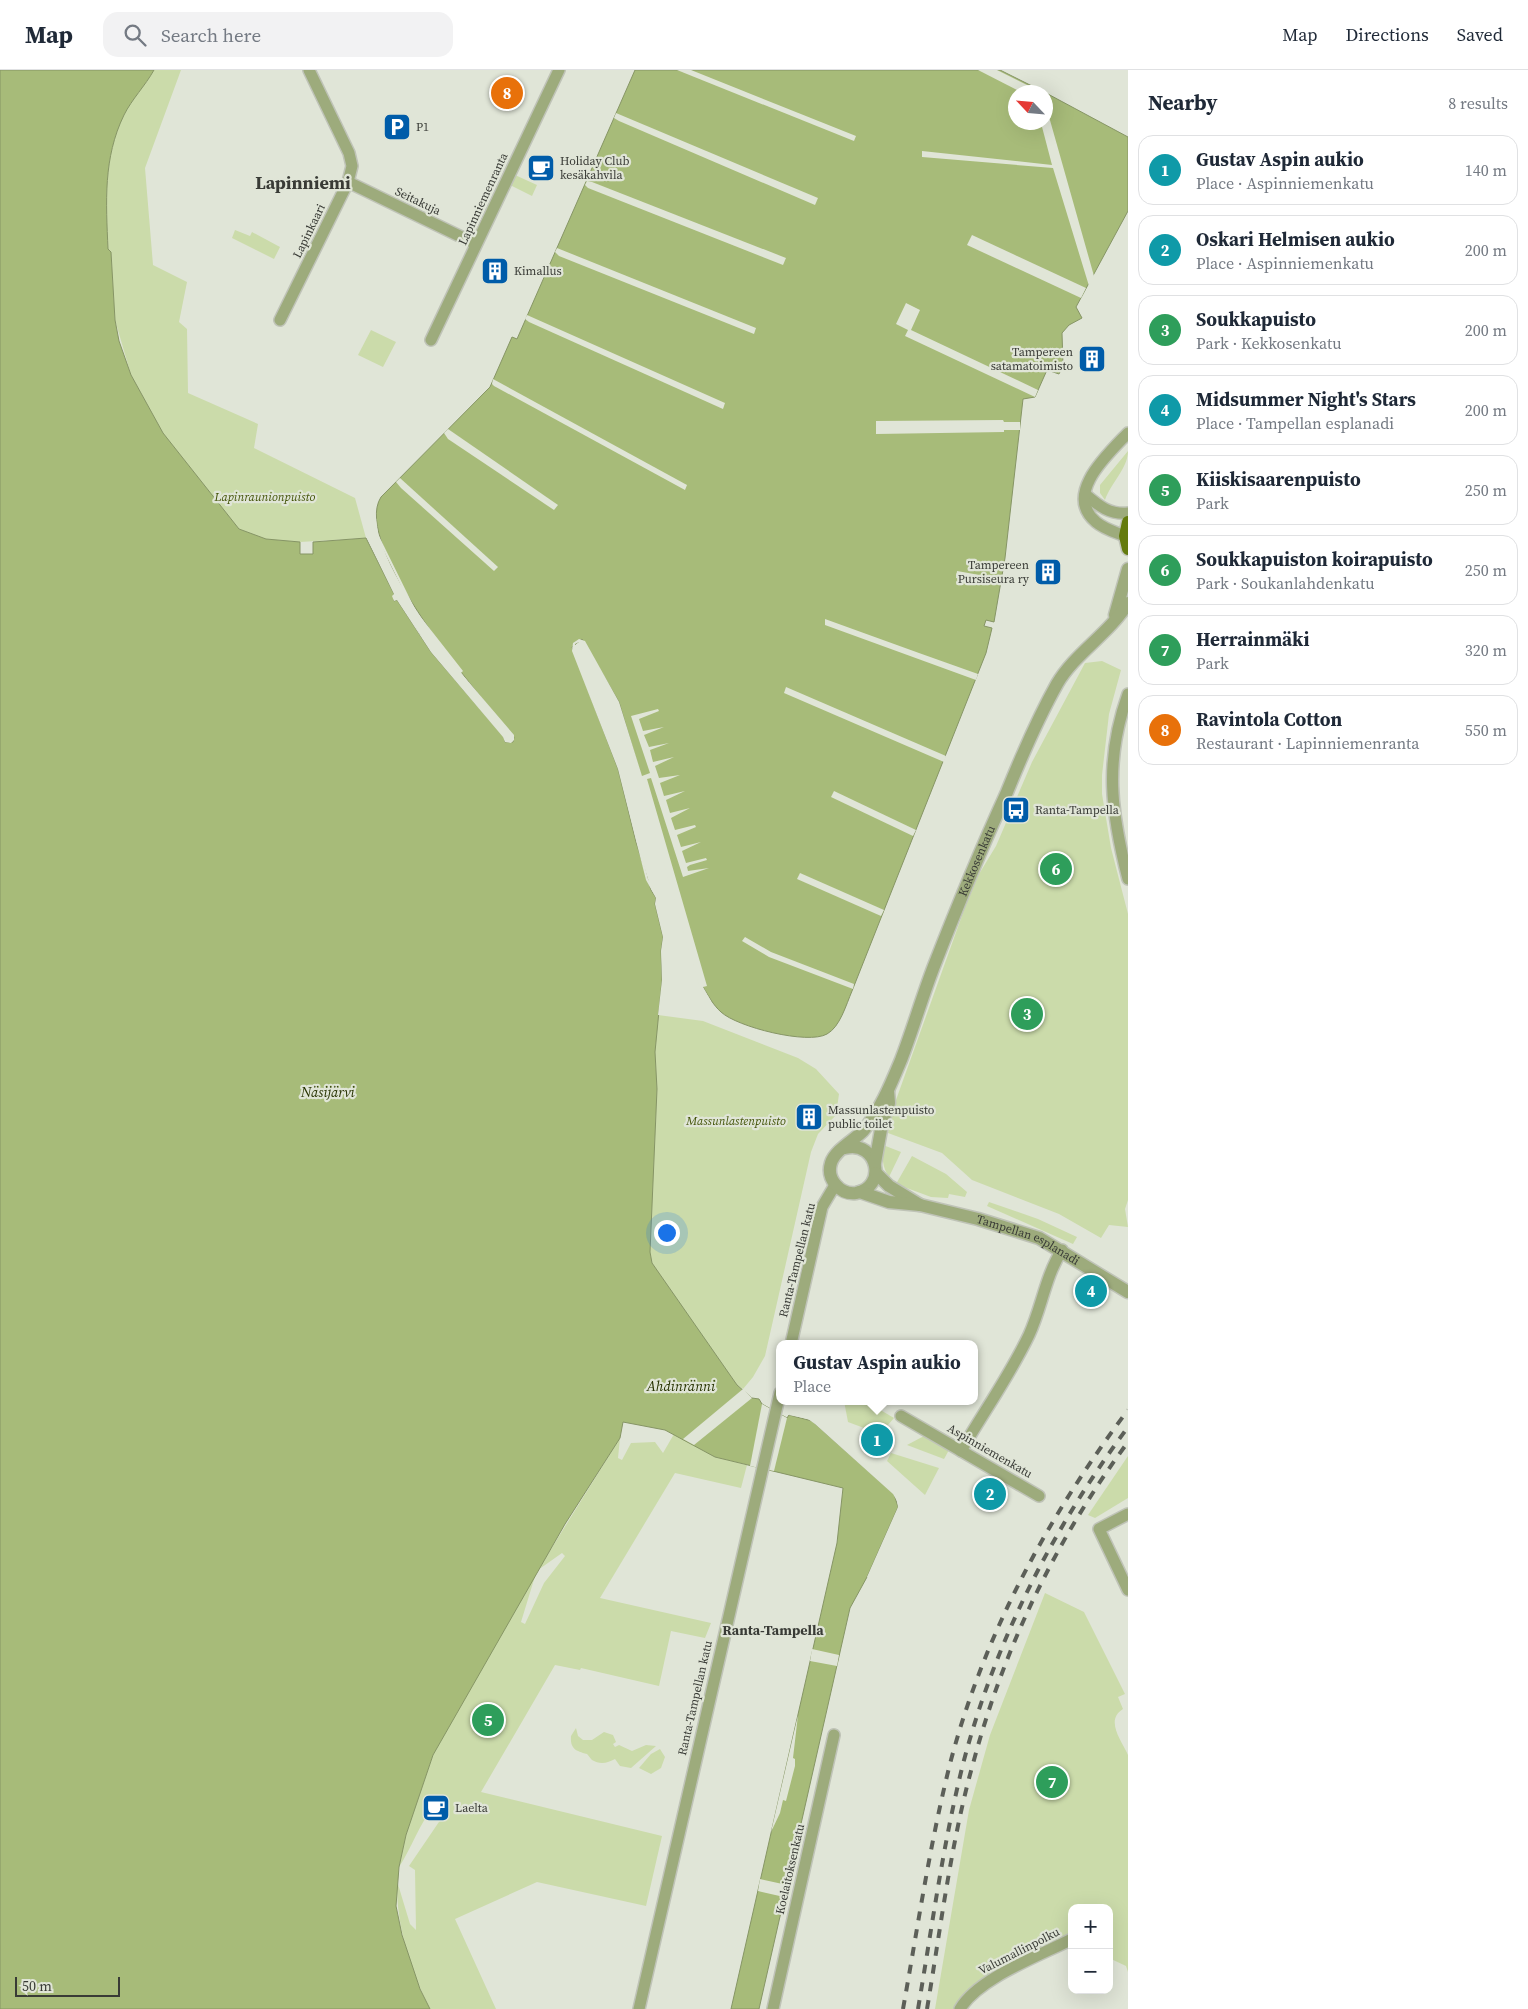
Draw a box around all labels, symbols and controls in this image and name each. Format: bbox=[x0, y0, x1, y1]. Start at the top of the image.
search box bbox=[103, 12, 453, 57]
text: Map bbox=[25, 18, 73, 51]
icon: search bbox=[121, 21, 149, 49]
text: Search here bbox=[161, 22, 261, 48]
text: Map bbox=[1282, 22, 1318, 47]
text: Directions bbox=[1346, 22, 1429, 47]
text: Saved bbox=[1457, 22, 1503, 47]
pin: 8 bbox=[491, 74, 523, 112]
north arrow bbox=[1008, 85, 1053, 130]
text: Nearby bbox=[1148, 88, 1218, 117]
text: 8 results bbox=[1448, 92, 1508, 114]
parking icon: P1 bbox=[382, 112, 412, 142]
place label: P1 bbox=[416, 119, 429, 135]
text: Gustav Aspin aukio bbox=[1196, 146, 1364, 172]
street label: Lapinniemenranta bbox=[455, 149, 512, 248]
cafe icon: Holiday Club kesäkahvila bbox=[526, 153, 556, 183]
place label: Holiday Club kesäkahvila bbox=[560, 153, 629, 183]
text: 1 bbox=[1161, 159, 1169, 181]
text: 140 m bbox=[1465, 159, 1507, 181]
district label: Lapinniemi bbox=[255, 170, 351, 195]
text: Place · Aspinniemenkatu bbox=[1196, 172, 1374, 194]
street label: Seitakuja bbox=[393, 183, 444, 219]
street label: Lapinkaari bbox=[289, 201, 329, 261]
text: Oskari Helmisen aukio bbox=[1196, 226, 1395, 252]
text: 2 bbox=[1161, 239, 1169, 261]
text: 200 m bbox=[1465, 239, 1507, 261]
text: Place · Aspinniemenkatu bbox=[1196, 252, 1374, 274]
building icon: Kimallus bbox=[480, 256, 510, 286]
place label: Kimallus bbox=[514, 263, 562, 279]
text: Soukkapuisto bbox=[1196, 306, 1316, 332]
text: 3 bbox=[1161, 319, 1169, 341]
text: 200 m bbox=[1465, 319, 1507, 341]
text: Park · Kekkosenkatu bbox=[1196, 332, 1342, 354]
place label: Tampereen satamatoimisto bbox=[991, 344, 1073, 374]
building icon: Tampereen satamatoimisto bbox=[1077, 344, 1107, 374]
text: Midsummer Night's Stars bbox=[1196, 386, 1416, 412]
text: 4 bbox=[1161, 399, 1169, 421]
text: 200 m bbox=[1465, 399, 1507, 421]
text: Place · Tampellan esplanadi bbox=[1196, 412, 1394, 434]
text: Kiiskisaarenpuisto bbox=[1196, 466, 1361, 492]
text: 5 bbox=[1161, 479, 1169, 501]
text: 250 m bbox=[1465, 479, 1507, 501]
park label: Lapinraunionpuisto bbox=[214, 489, 316, 505]
text: Park bbox=[1196, 492, 1229, 514]
text: Soukkapuiston koirapuisto bbox=[1196, 546, 1433, 572]
place label: Tampereen Pursiseura ry bbox=[958, 557, 1030, 587]
building icon: Tampereen Pursiseura ry bbox=[1033, 557, 1063, 587]
text: 6 bbox=[1161, 559, 1169, 581]
text: 250 m bbox=[1465, 559, 1507, 581]
text: Park · Soukanlahdenkatu bbox=[1196, 572, 1374, 594]
text: Herrainmäki bbox=[1196, 626, 1309, 652]
text: 7 bbox=[1161, 639, 1169, 661]
text: 320 m bbox=[1465, 639, 1507, 661]
text: Park bbox=[1196, 652, 1229, 674]
text: Ravintola Cotton bbox=[1196, 706, 1342, 732]
text: 8 bbox=[1161, 719, 1169, 741]
text: 550 m bbox=[1465, 719, 1507, 741]
text: Restaurant · Lapinniemenranta bbox=[1196, 732, 1419, 754]
bus stop icon: Ranta-Tampella bbox=[1001, 795, 1031, 825]
place label: Ranta-Tampella bbox=[1035, 802, 1120, 818]
street label: Kekkosenkatu bbox=[955, 823, 999, 899]
pin: 6 bbox=[1040, 850, 1072, 888]
pin: 3 bbox=[1011, 995, 1043, 1033]
water label: Näsijärvi bbox=[300, 1082, 356, 1102]
building icon: Massunlastenpuisto public toilet bbox=[794, 1102, 824, 1132]
place label: Massunlastenpuisto public toilet bbox=[828, 1102, 935, 1132]
park label: Massunlastenpuisto bbox=[685, 1113, 786, 1129]
street label: Ranta-Tampellan katu bbox=[775, 1201, 819, 1319]
street label: Tampellan esplanadi bbox=[975, 1211, 1083, 1269]
your location bbox=[654, 1220, 680, 1246]
pin: 4 bbox=[1075, 1272, 1107, 1310]
popup bbox=[776, 1340, 978, 1405]
text: Gustav Aspin aukio bbox=[793, 1349, 961, 1375]
text: Place bbox=[793, 1375, 831, 1397]
water label: Ahdinränni bbox=[646, 1376, 716, 1396]
street label: Aspinniemenkatu bbox=[945, 1420, 1035, 1482]
pin: 1 bbox=[861, 1421, 893, 1459]
pin: 2 bbox=[974, 1475, 1006, 1513]
district label: Ranta-Tampella bbox=[722, 1620, 824, 1640]
street label: Ranta-Tampellan katu bbox=[674, 1639, 716, 1757]
pin: 5 bbox=[472, 1701, 504, 1739]
pin: 7 bbox=[1036, 1763, 1068, 1801]
cafe icon: Laelta bbox=[421, 1793, 451, 1823]
place label: Laelta bbox=[455, 1800, 489, 1816]
street label: Koelaitoksenkatu bbox=[772, 1822, 808, 1916]
map controls bbox=[1068, 1904, 1113, 1994]
button: + bbox=[1068, 1904, 1113, 1949]
street label: Valumallinpolku bbox=[976, 1924, 1062, 1978]
button: − bbox=[1068, 1949, 1113, 1994]
scale bar bbox=[15, 1974, 120, 1997]
text: 50 m bbox=[22, 1976, 52, 1996]

